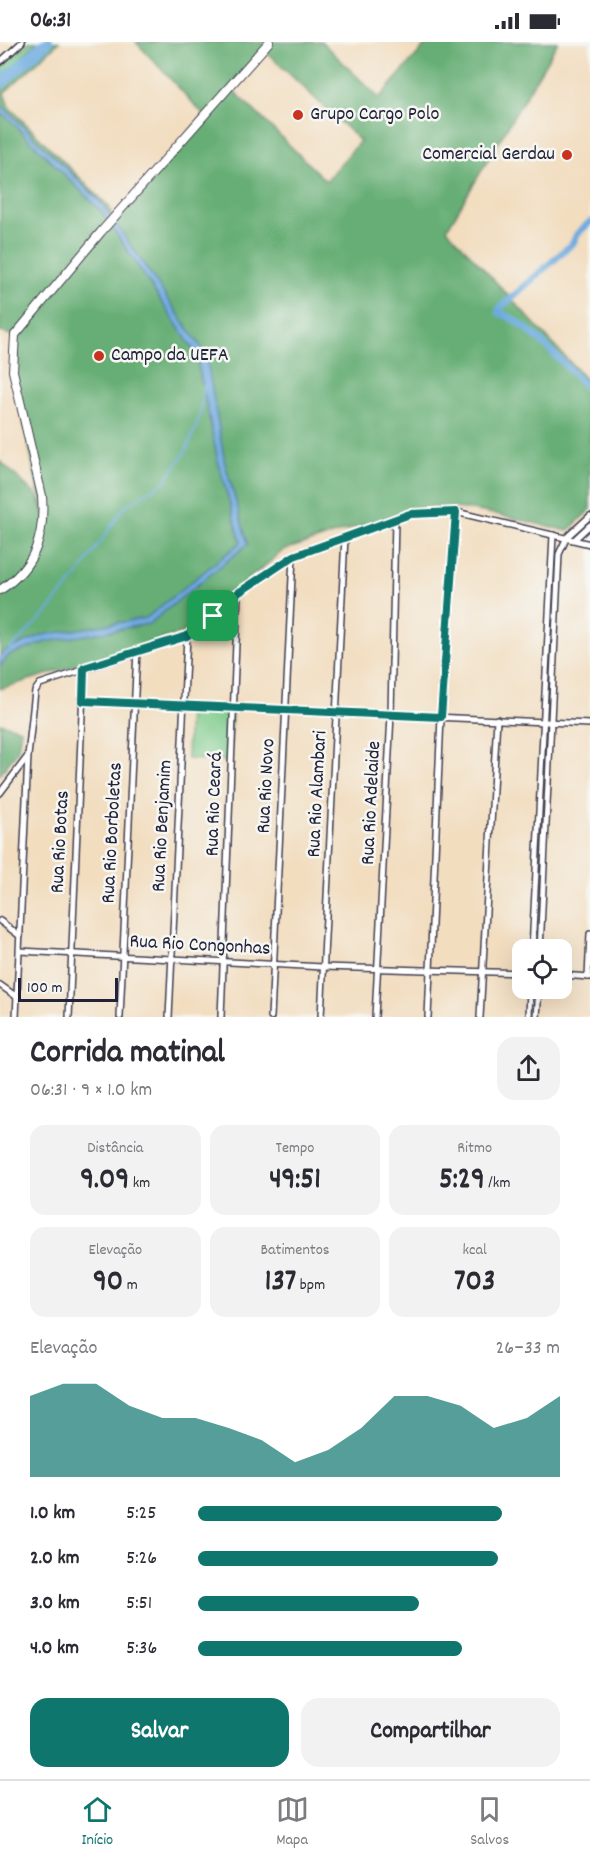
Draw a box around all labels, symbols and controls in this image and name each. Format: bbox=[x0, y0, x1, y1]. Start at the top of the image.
text: 06:31 bbox=[30, 6, 71, 37]
place label: Grupo Cargo Polo bbox=[310, 101, 439, 129]
marker: Grupo Cargo Polo bbox=[291, 108, 305, 122]
place label: Comercial Gerdau bbox=[422, 141, 555, 169]
marker: Comercial Gerdau bbox=[560, 148, 574, 162]
place label: Campo da UEFA bbox=[111, 342, 229, 370]
marker: Campo da UEFA bbox=[92, 349, 106, 363]
pin bbox=[187, 590, 238, 641]
icon: arrive bbox=[196, 599, 229, 632]
street label: Rua Rio Alambari bbox=[301, 729, 335, 858]
street label: Rua Rio Novo bbox=[251, 738, 283, 834]
street label: Rua Rio Adelaide bbox=[355, 740, 389, 866]
street label: Rua Rio Ceará bbox=[199, 751, 231, 857]
street label: Rua Rio Benjamim bbox=[146, 759, 180, 893]
street label: Rua Rio Borboletas bbox=[95, 762, 131, 904]
street label: Rua Rio Botas bbox=[44, 790, 78, 894]
street label: Rua Rio Congonhas bbox=[129, 928, 271, 964]
map controls bbox=[512, 939, 572, 999]
button: locate bbox=[512, 939, 572, 999]
scale bar bbox=[18, 975, 118, 1002]
text: 100 m bbox=[27, 977, 63, 1000]
text: Corrida matinal bbox=[30, 1031, 225, 1078]
button: share bbox=[497, 1037, 560, 1100]
text: 06:31 · 9 × 1.0 km bbox=[30, 1077, 152, 1105]
text: Distância bbox=[87, 1137, 143, 1160]
text: Tempo bbox=[276, 1137, 314, 1160]
text: Ritmo bbox=[457, 1137, 492, 1160]
text: 9.09 bbox=[80, 1160, 129, 1203]
text: 49:51 bbox=[269, 1160, 321, 1203]
text: 5:29 bbox=[439, 1160, 485, 1203]
text: km bbox=[129, 1172, 150, 1195]
text: /km bbox=[485, 1172, 510, 1195]
text: Elevação bbox=[88, 1239, 142, 1262]
text: Batimentos bbox=[260, 1239, 330, 1262]
text: kcal bbox=[463, 1239, 487, 1262]
text: 90 bbox=[93, 1262, 123, 1305]
text: 137 bbox=[265, 1262, 296, 1305]
text: 703 bbox=[454, 1262, 495, 1305]
text: m bbox=[123, 1274, 138, 1297]
text: bpm bbox=[296, 1274, 325, 1297]
text: Elevação bbox=[30, 1335, 97, 1363]
text: 26–33 m bbox=[495, 1335, 560, 1363]
text: 1.0 km bbox=[30, 1500, 75, 1528]
text: 5:25 bbox=[126, 1500, 157, 1528]
text: 2.0 km bbox=[30, 1545, 79, 1573]
text: 5:26 bbox=[126, 1545, 157, 1573]
text: 3.0 km bbox=[30, 1590, 80, 1618]
text: 5:51 bbox=[126, 1590, 152, 1618]
text: 4.0 km bbox=[30, 1635, 79, 1663]
text: 5:36 bbox=[126, 1635, 157, 1663]
button: Salvar bbox=[30, 1698, 289, 1767]
button: Compartilhar bbox=[301, 1698, 560, 1767]
tab: Início bbox=[81, 1793, 114, 1852]
tab: Mapa bbox=[276, 1793, 309, 1852]
tab: Salvos bbox=[470, 1793, 509, 1852]

